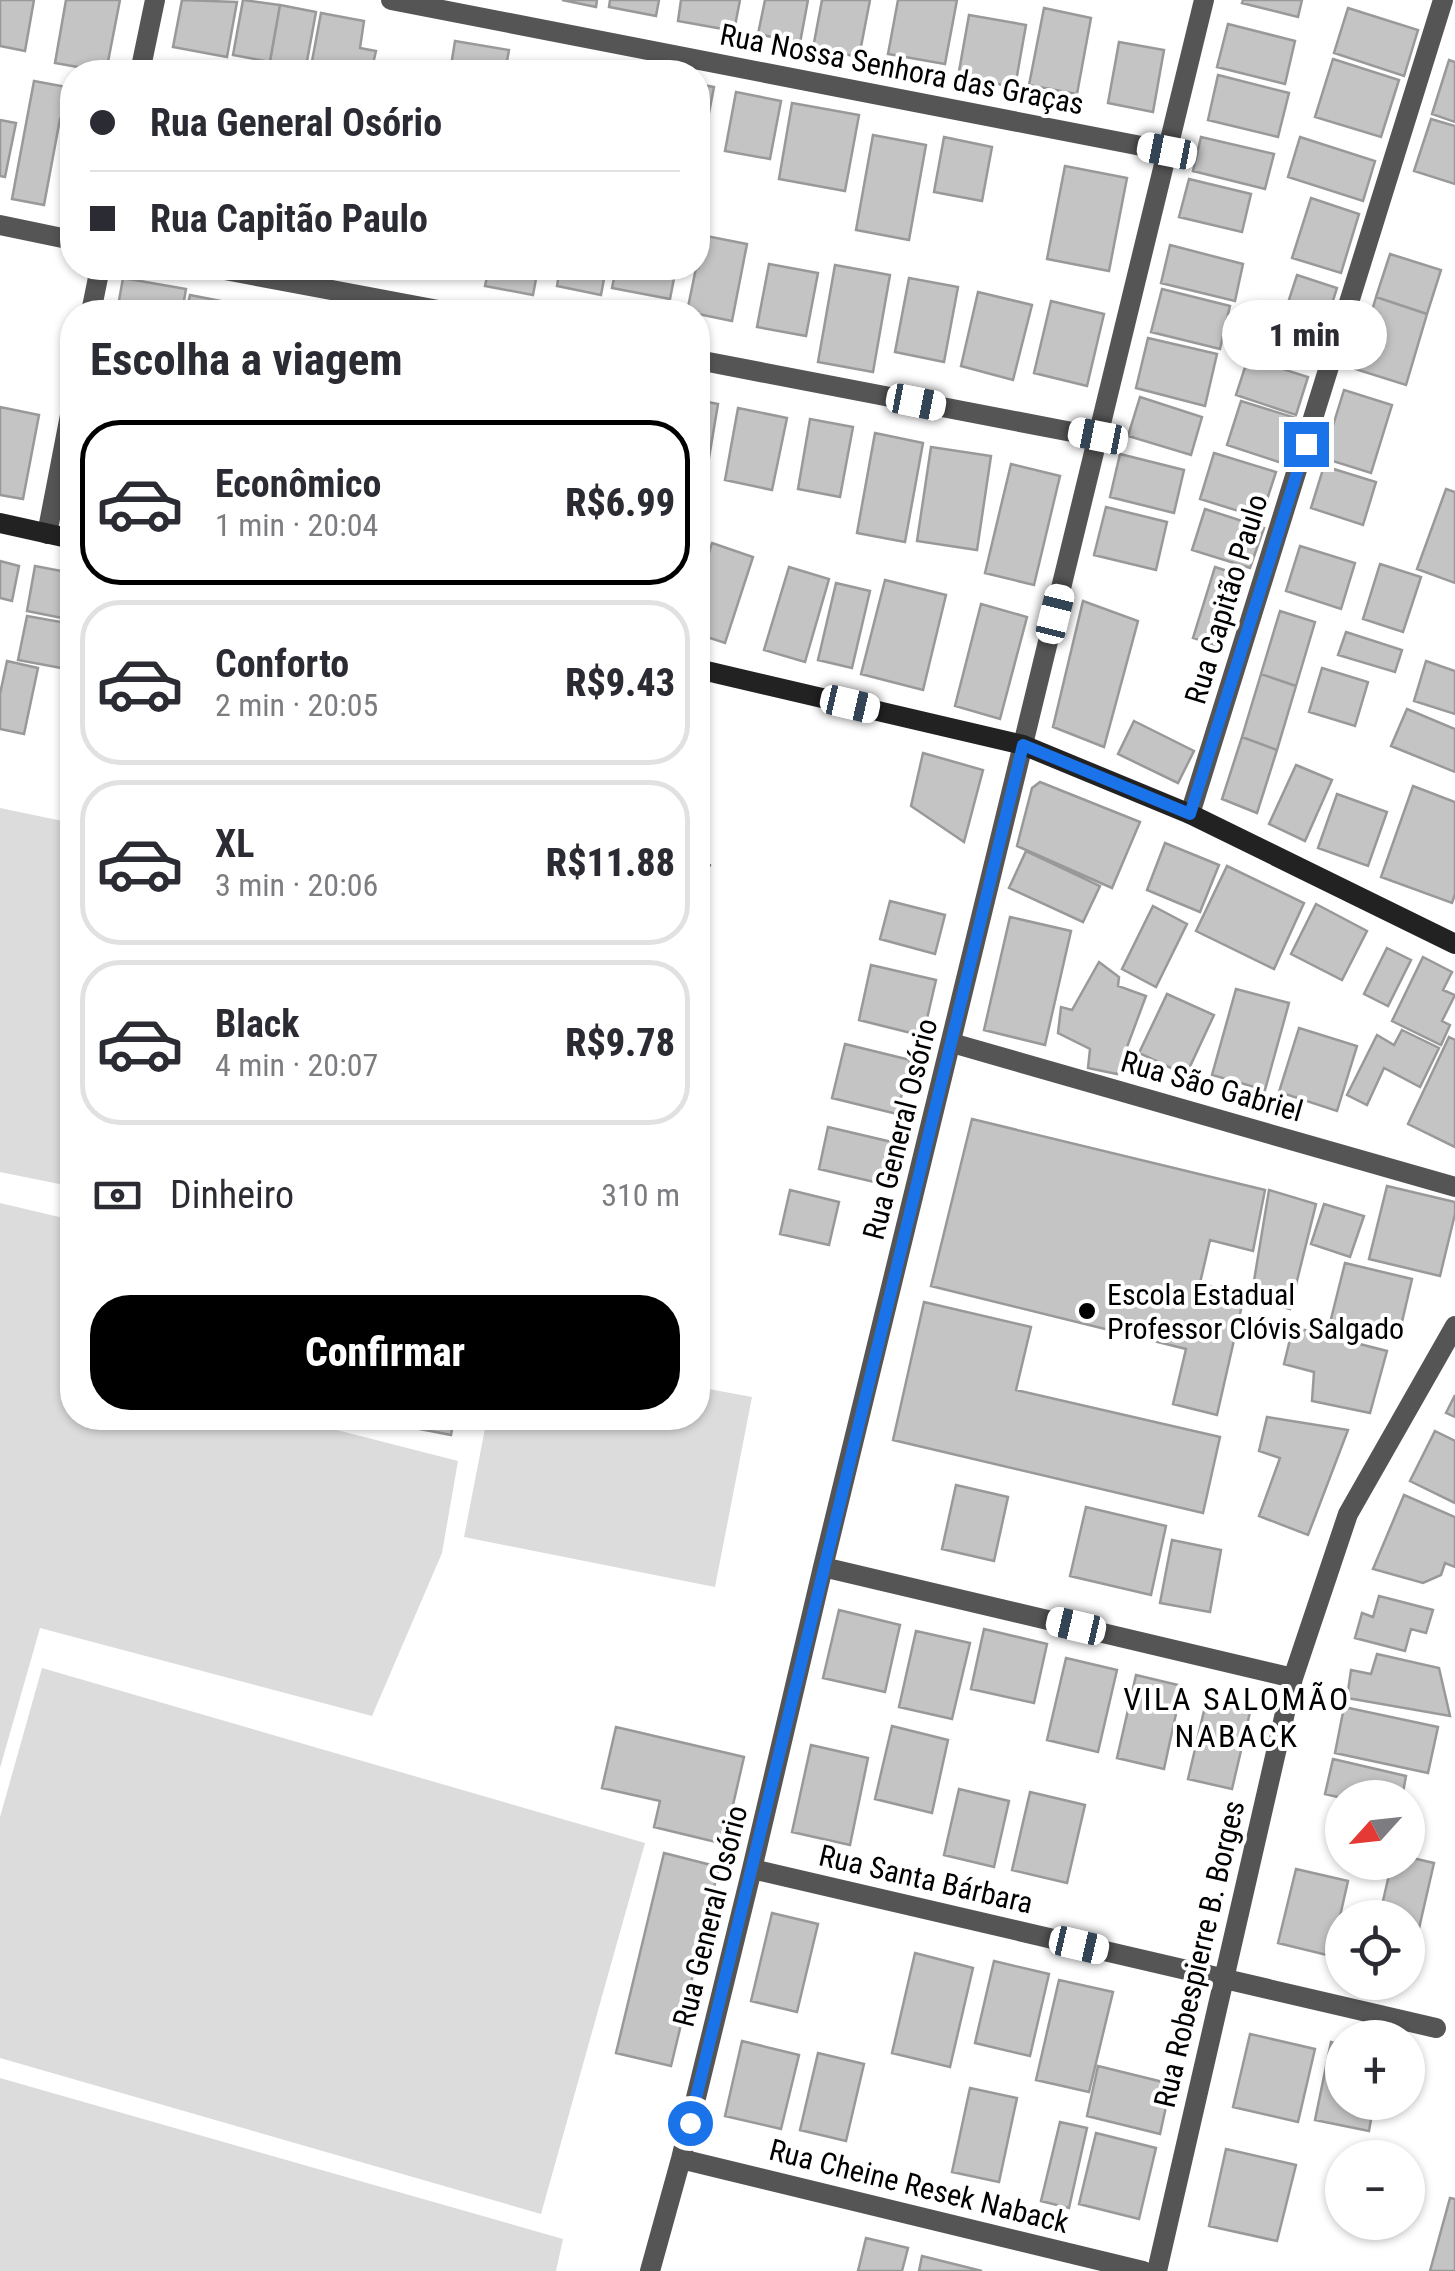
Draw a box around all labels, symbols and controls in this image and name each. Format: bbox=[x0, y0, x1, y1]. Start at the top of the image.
street label: Rua Nossa Senhora das Graças bbox=[717, 17, 1087, 121]
text: Rua General Osório bbox=[150, 101, 442, 145]
car bbox=[1135, 131, 1199, 171]
text: Rua Capitão Paulo bbox=[150, 197, 428, 241]
callout: 1 min bbox=[1224, 299, 1388, 369]
text: 1 min bbox=[1269, 316, 1340, 354]
text: Escolha a viagem bbox=[90, 333, 403, 386]
car bbox=[884, 382, 948, 422]
car bbox=[1066, 416, 1130, 456]
route end bbox=[1284, 422, 1329, 467]
icon: car bbox=[95, 458, 185, 548]
text: Econômico bbox=[215, 462, 381, 506]
text: R$6.99 bbox=[565, 481, 675, 525]
street label: Rua Capitão Paulo bbox=[1178, 490, 1274, 708]
text: 1 min · 20:04 bbox=[215, 506, 378, 544]
car bbox=[1033, 581, 1077, 647]
icon: car bbox=[95, 638, 185, 728]
text: Conforto bbox=[215, 642, 349, 686]
text: R$9.43 bbox=[565, 661, 675, 705]
car bbox=[817, 683, 883, 725]
text: 2 min · 20:05 bbox=[215, 686, 378, 724]
icon: car bbox=[95, 818, 185, 908]
text: XL bbox=[215, 822, 254, 866]
text: R$11.88 bbox=[546, 841, 675, 885]
text: 3 min · 20:06 bbox=[215, 866, 378, 904]
icon: car bbox=[95, 998, 185, 1088]
text: Black bbox=[215, 1002, 299, 1046]
street label: Rua General Osório bbox=[856, 1015, 944, 1243]
text: R$9.78 bbox=[565, 1021, 675, 1065]
street label: Rua São Gabriel bbox=[1117, 1043, 1307, 1129]
text: 4 min · 20:07 bbox=[215, 1046, 378, 1084]
icon: cash bbox=[90, 1168, 145, 1223]
text: Dinheiro bbox=[170, 1173, 294, 1217]
text: 310 m bbox=[601, 1176, 680, 1214]
place label: Escola Estadual Professor Clóvis Salgado bbox=[1107, 1277, 1404, 1346]
button: Confirmar bbox=[90, 1295, 680, 1410]
marker: Escola Estadual Professor Clóvis Salgado bbox=[1076, 1300, 1098, 1322]
car bbox=[1043, 1605, 1109, 1647]
district label: VILA SALOMÃO NABACK bbox=[1123, 1680, 1351, 1755]
north arrow bbox=[1325, 1780, 1425, 1880]
map controls bbox=[1325, 1780, 1425, 2240]
street label: Rua Robespierre B. Borges bbox=[1147, 1797, 1251, 2111]
street label: Rua General Osório bbox=[666, 1802, 754, 2030]
street label: Rua Santa Bárbara bbox=[816, 1837, 1036, 1921]
button: locate bbox=[1325, 1900, 1425, 2000]
car bbox=[1046, 1924, 1112, 1966]
button: + bbox=[1325, 2020, 1425, 2120]
route start bbox=[668, 2101, 713, 2146]
street label: Rua Cheine Resek Naback bbox=[766, 2132, 1073, 2240]
button: − bbox=[1325, 2140, 1425, 2240]

